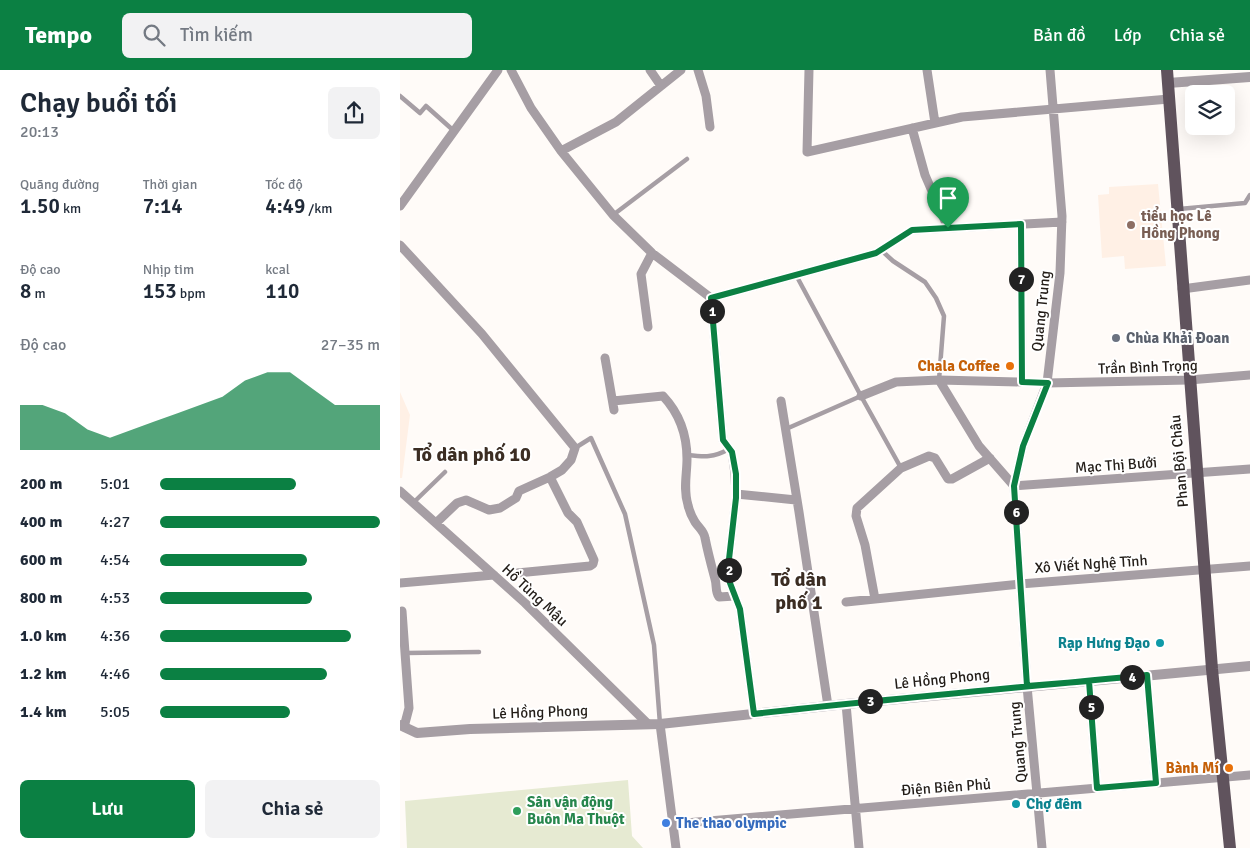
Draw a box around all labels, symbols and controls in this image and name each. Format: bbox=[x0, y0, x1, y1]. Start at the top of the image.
search box bbox=[122, 13, 472, 58]
text: Tempo bbox=[25, 20, 92, 50]
icon: search bbox=[140, 21, 168, 49]
text: Tìm kiếm bbox=[180, 23, 253, 47]
text: Bản đồ bbox=[1033, 24, 1086, 46]
text: Lớp bbox=[1114, 24, 1141, 46]
text: Chia sẻ bbox=[1169, 24, 1225, 46]
map controls bbox=[1185, 85, 1235, 135]
button: layers bbox=[1185, 85, 1235, 135]
text: Chạy buổi tối bbox=[20, 86, 177, 120]
button: share bbox=[328, 87, 380, 139]
text: 20:13 bbox=[20, 122, 59, 142]
text: Quãng đường bbox=[20, 176, 99, 193]
text: Thời gian bbox=[143, 176, 197, 193]
text: Tốc độ bbox=[265, 176, 303, 193]
pin bbox=[927, 177, 969, 228]
icon: arrive bbox=[934, 184, 962, 212]
text: 1.50 bbox=[20, 193, 60, 219]
text: 7:14 bbox=[143, 193, 183, 219]
text: 4:49 bbox=[265, 193, 305, 219]
text: km bbox=[60, 200, 81, 217]
text: /km bbox=[305, 200, 332, 217]
place label: tiểu học Lê Hồng Phong bbox=[1140, 205, 1220, 242]
marker: tiểu học Lê Hồng Phong bbox=[1125, 219, 1137, 231]
text: Độ cao bbox=[20, 261, 61, 278]
text: Nhịp tim bbox=[143, 261, 194, 278]
text: kcal bbox=[265, 261, 290, 278]
pin: 7 bbox=[1008, 266, 1034, 292]
street label: Quang Trung bbox=[1028, 269, 1054, 352]
text: 7 bbox=[1018, 271, 1025, 288]
text: 8 bbox=[20, 278, 31, 304]
text: 153 bbox=[143, 278, 177, 304]
text: 110 bbox=[265, 278, 299, 304]
text: m bbox=[31, 285, 46, 302]
text: bpm bbox=[177, 285, 206, 302]
pin: 1 bbox=[700, 298, 724, 324]
text: 1 bbox=[709, 303, 716, 320]
place label: Chùa Khải Đoan bbox=[1126, 329, 1229, 347]
marker: Chùa Khải Đoan bbox=[1110, 332, 1122, 344]
text: Độ cao bbox=[20, 335, 66, 355]
text: 27–35 m bbox=[321, 335, 380, 355]
street label: Trần Bình Trọng bbox=[1098, 356, 1198, 378]
place label: Chala Coffee bbox=[918, 357, 1000, 375]
marker: Chala Coffee bbox=[1004, 360, 1016, 372]
street label: Phan Bội Châu bbox=[1166, 414, 1192, 508]
district label: Tổ dân phố 10 bbox=[413, 442, 531, 467]
street label: Mạc Thị Bưởi bbox=[1074, 453, 1158, 477]
text: 200 m bbox=[20, 474, 62, 494]
text: 5:01 bbox=[100, 474, 130, 494]
pin: 6 bbox=[1004, 500, 1028, 524]
text: 6 bbox=[1013, 504, 1020, 521]
text: 400 m bbox=[20, 512, 62, 532]
text: 4:27 bbox=[100, 512, 130, 532]
text: 600 m bbox=[20, 550, 62, 570]
text: 4:54 bbox=[100, 550, 130, 570]
street label: Xô Viết Nghệ Tĩnh bbox=[1034, 551, 1148, 577]
pin: 2 bbox=[716, 558, 742, 582]
street label: Hồ Tùng Mậu bbox=[498, 560, 572, 630]
text: 2 bbox=[726, 562, 733, 579]
district label: Tổ dân phố 1 bbox=[771, 567, 827, 615]
text: 800 m bbox=[20, 588, 62, 608]
text: 4:53 bbox=[100, 588, 130, 608]
text: 1.0 km bbox=[20, 626, 67, 646]
text: 4:36 bbox=[100, 626, 130, 646]
place label: Rạp Hưng Đạo bbox=[1058, 634, 1150, 652]
marker: Rạp Hưng Đạo bbox=[1154, 637, 1166, 649]
text: 1.2 km bbox=[20, 664, 67, 684]
text: 4:46 bbox=[100, 664, 130, 684]
pin: 4 bbox=[1120, 664, 1144, 690]
street label: Lê Hồng Phong bbox=[893, 665, 991, 693]
text: 4 bbox=[1129, 669, 1136, 686]
pin: 3 bbox=[858, 688, 882, 714]
text: 3 bbox=[867, 693, 874, 710]
pin: 5 bbox=[1078, 694, 1104, 720]
text: 5 bbox=[1088, 699, 1095, 716]
street label: Lê Hồng Phong bbox=[492, 701, 588, 723]
street label: Quang Trung bbox=[1005, 701, 1031, 783]
text: 1.4 km bbox=[20, 702, 67, 722]
text: 5:05 bbox=[100, 702, 130, 722]
place label: Bành Mí bbox=[1165, 759, 1220, 777]
marker: Bành Mí bbox=[1223, 762, 1235, 774]
street label: Điện Biên Phủ bbox=[900, 775, 992, 799]
button: Lưu bbox=[20, 780, 195, 838]
button: Chia sẻ bbox=[205, 780, 380, 838]
place label: Sân vận động Buôn Ma Thuột bbox=[527, 793, 625, 828]
place label: Chợ đêm bbox=[1026, 795, 1082, 813]
marker: Chợ đêm bbox=[1010, 798, 1022, 810]
marker: Sân vận động Buôn Ma Thuột bbox=[511, 805, 523, 817]
place label: The thao olympic bbox=[676, 814, 787, 832]
marker: The thao olympic bbox=[660, 817, 672, 829]

